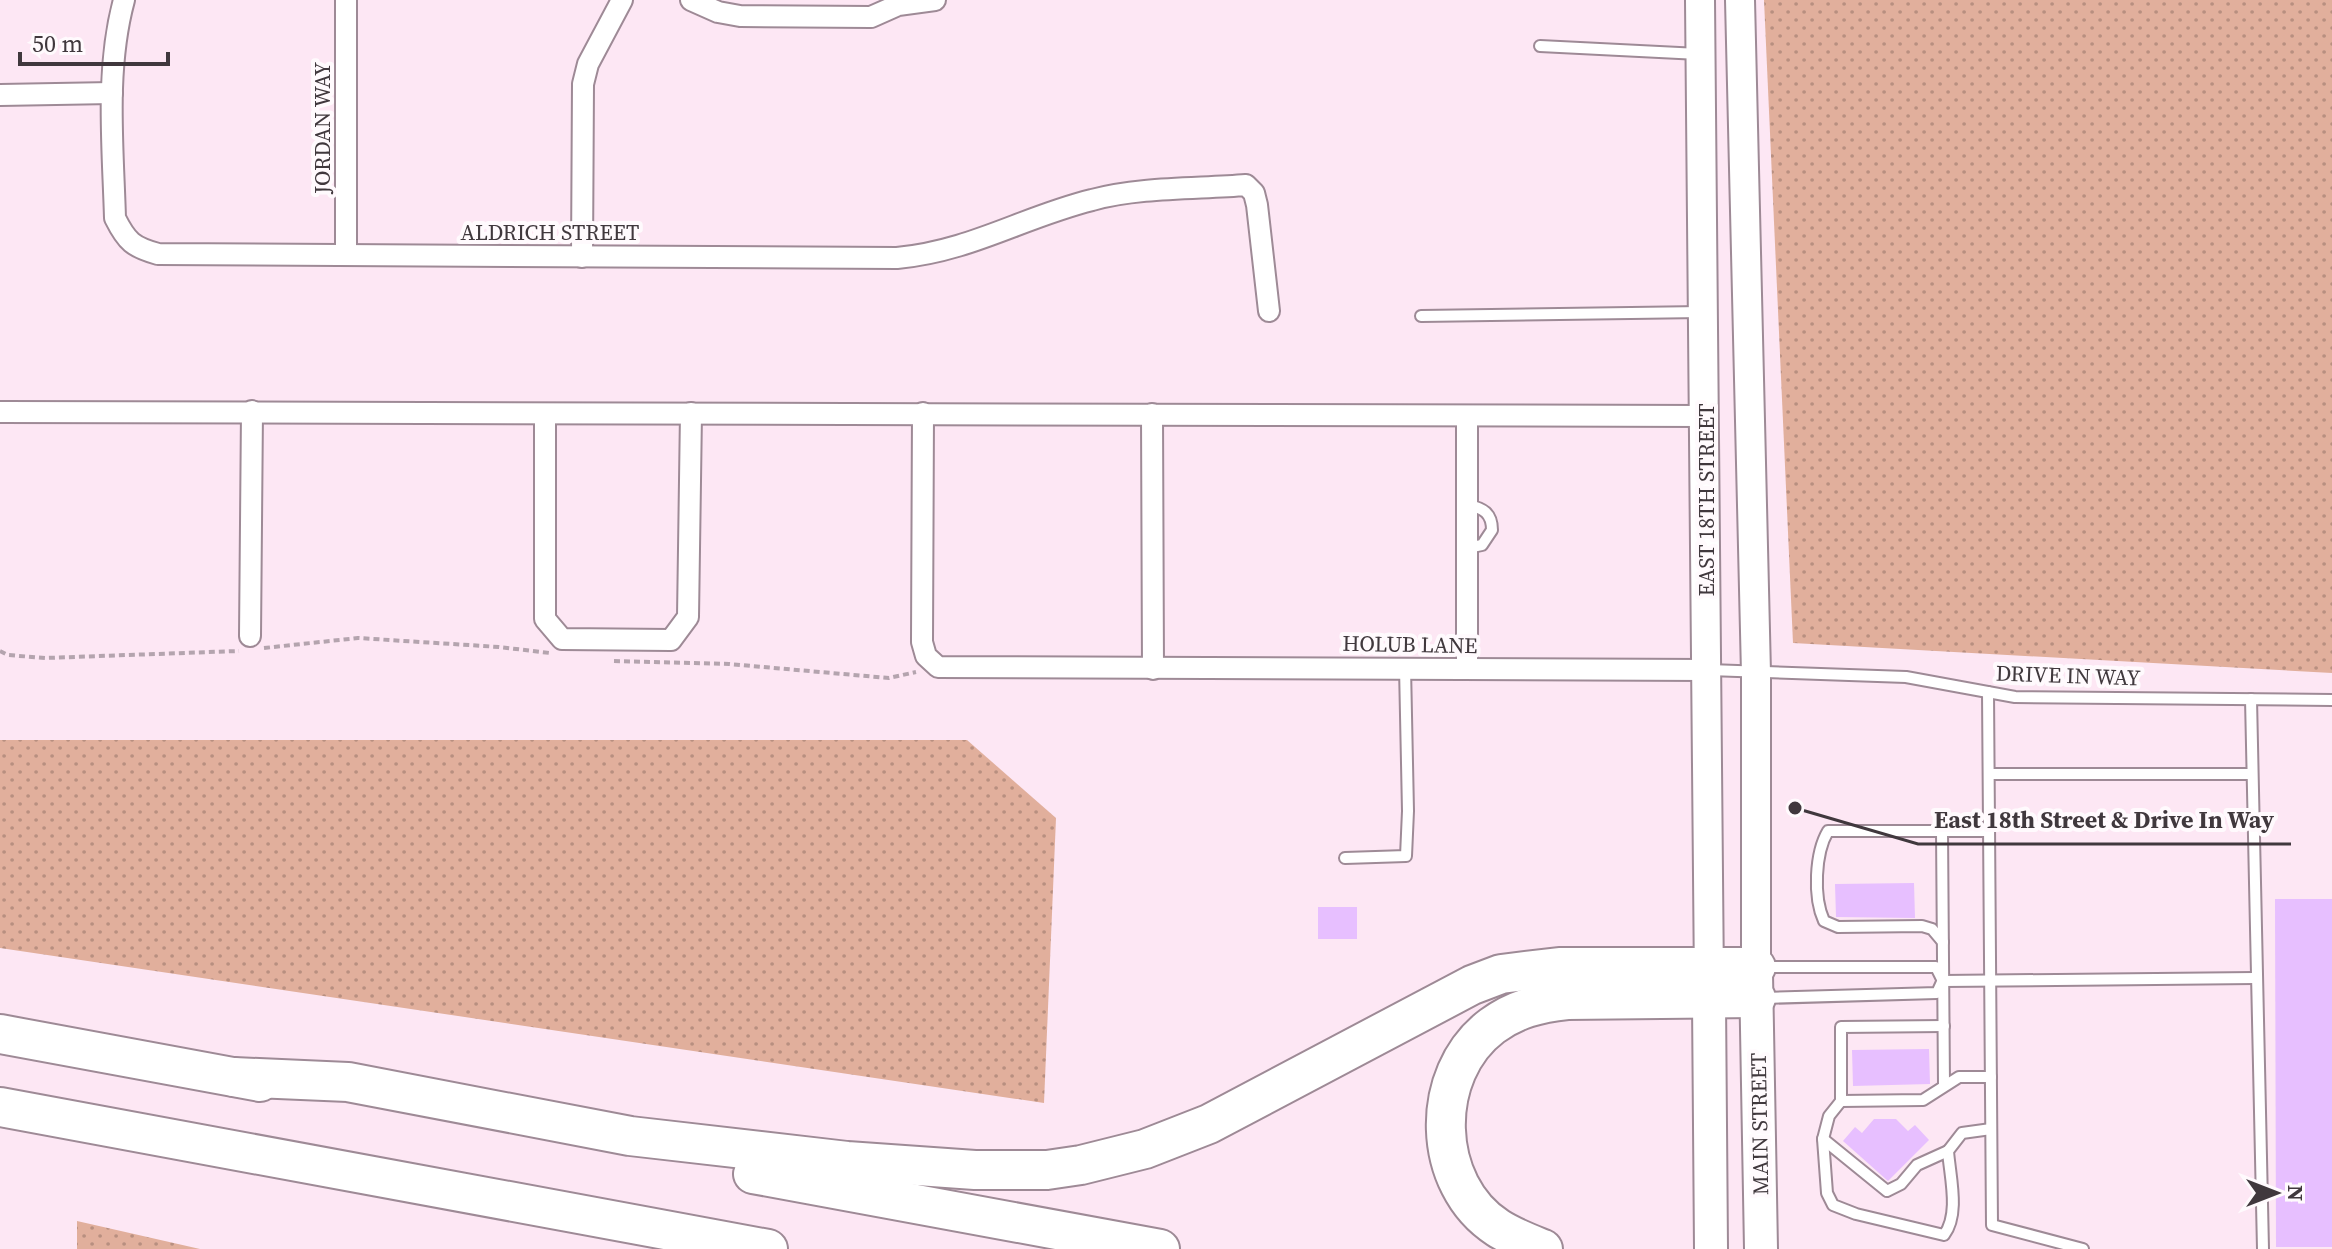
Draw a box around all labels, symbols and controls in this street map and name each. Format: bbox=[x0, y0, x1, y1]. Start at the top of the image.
scale bar bbox=[20, 16, 168, 66]
text: 50 m bbox=[32, 27, 83, 60]
street label: JORDAN WAY bbox=[307, 62, 337, 195]
street label: ALDRICH STREET bbox=[461, 217, 639, 247]
street label: EAST 18TH STREET bbox=[1691, 403, 1721, 597]
street label: HOLUB LANE bbox=[1342, 628, 1478, 660]
street label: DRIVE IN WAY bbox=[1995, 657, 2141, 693]
callout: East 18th Street & Drive In Way bbox=[1918, 796, 2291, 844]
text: East 18th Street & Drive In Way bbox=[1934, 803, 2274, 836]
street label: MAIN STREET bbox=[1743, 1053, 1775, 1195]
north arrow bbox=[2236, 1153, 2316, 1233]
text: N bbox=[2281, 1185, 2311, 1201]

